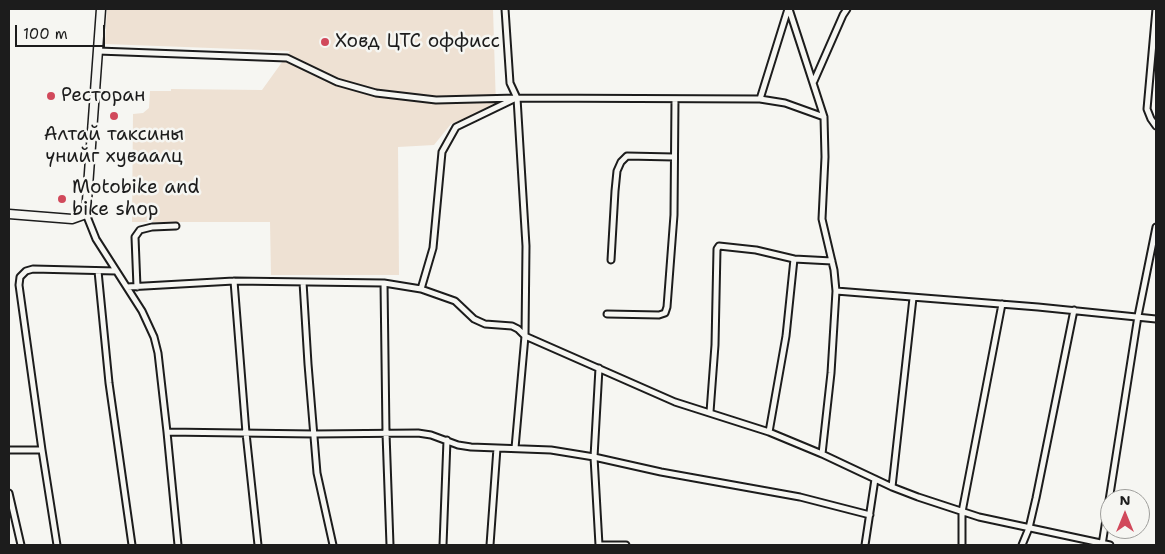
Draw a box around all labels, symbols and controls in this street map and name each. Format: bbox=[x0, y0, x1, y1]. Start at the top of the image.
scale bar bbox=[18, 15, 108, 47]
text: 100 m bbox=[23, 24, 68, 44]
place label: Ховд ЦТС оффисс bbox=[335, 31, 500, 53]
marker: Ховд ЦТС оффисс bbox=[319, 36, 331, 48]
place label: Ресторан bbox=[61, 85, 145, 107]
marker: Ресторан bbox=[45, 90, 57, 102]
marker: Алтай таксины үнийг хуваалц bbox=[108, 110, 120, 122]
place label: Алтай таксины үнийг хуваалц bbox=[44, 124, 184, 168]
place label: Motobike and bike shop bbox=[72, 177, 200, 221]
marker: Motobike and bike shop bbox=[56, 193, 68, 205]
north arrow bbox=[1100, 489, 1150, 539]
text: N bbox=[1119, 491, 1131, 509]

